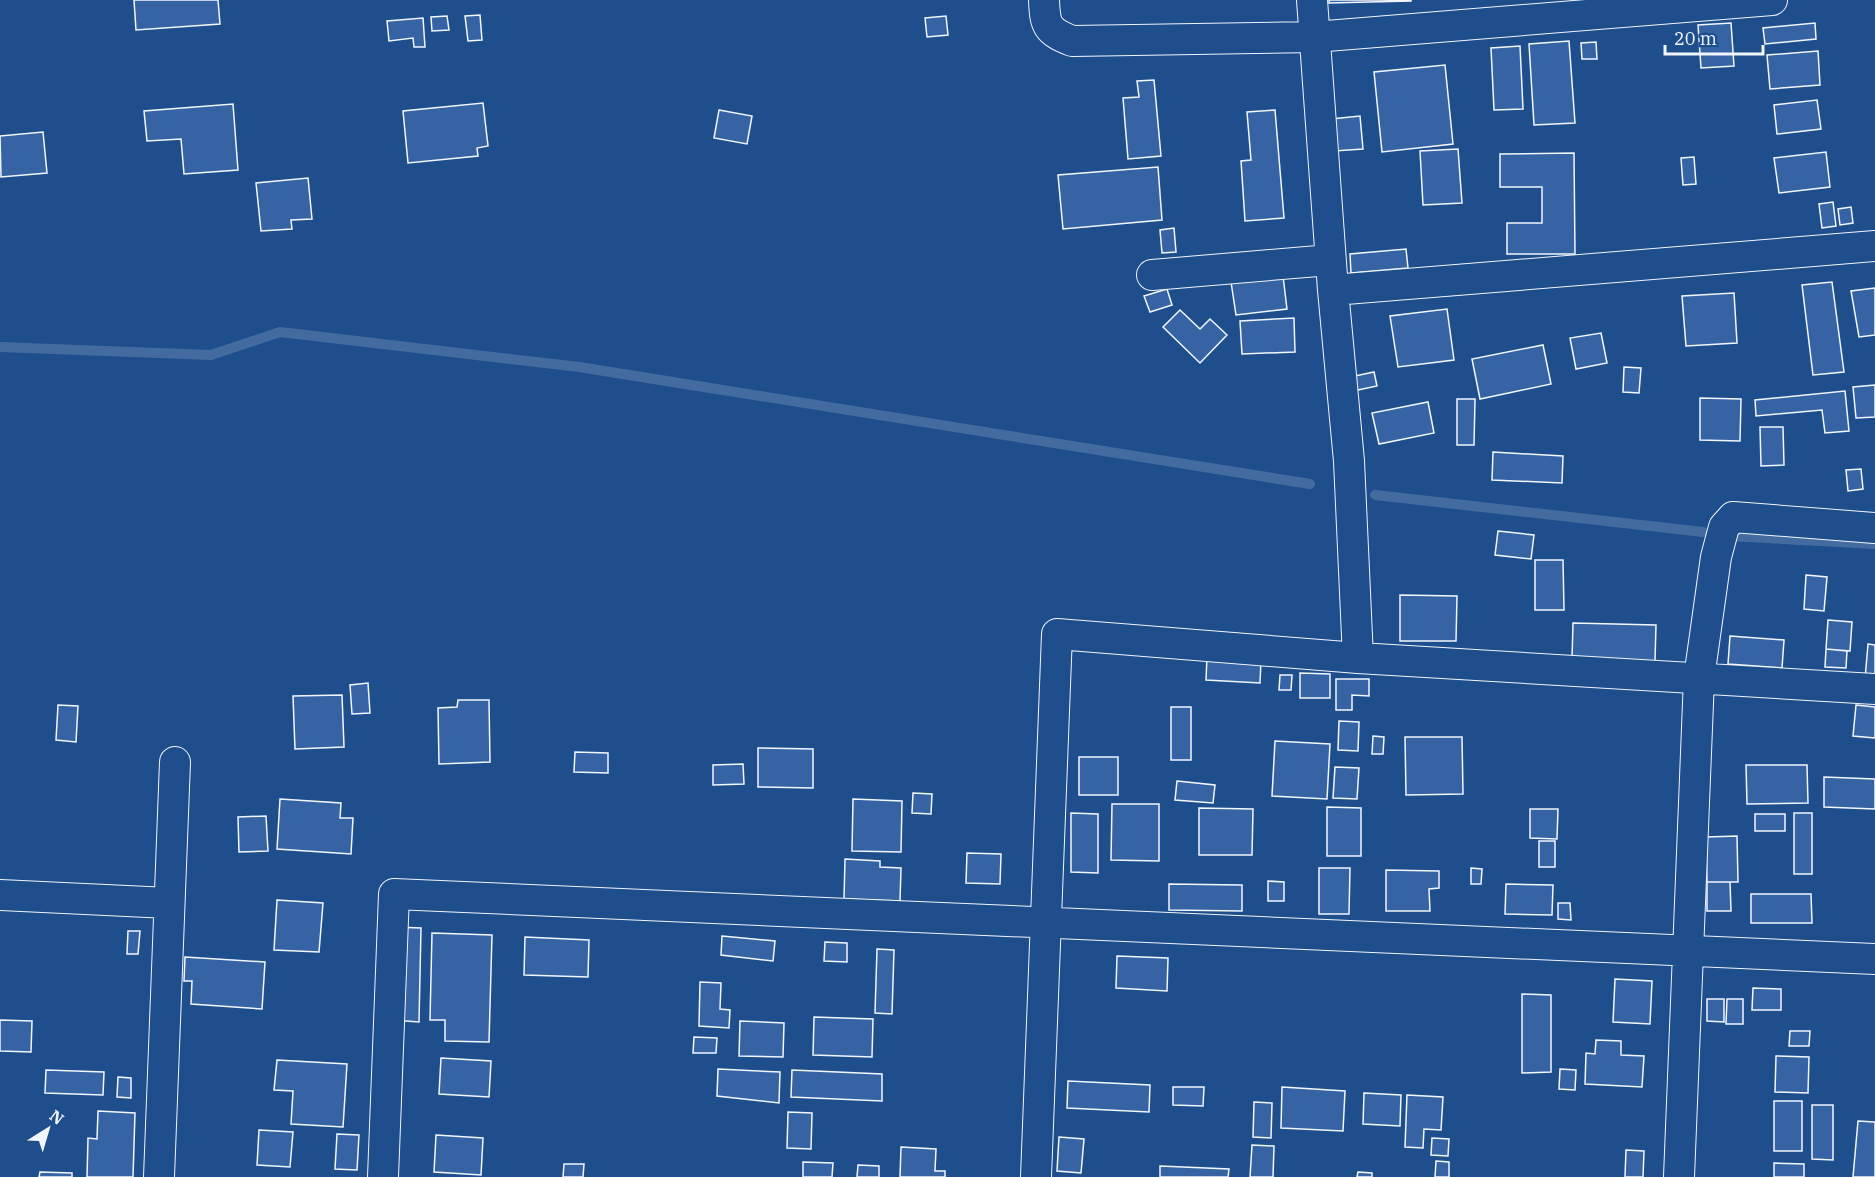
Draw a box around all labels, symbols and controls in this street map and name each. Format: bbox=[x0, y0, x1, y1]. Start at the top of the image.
scale bar bbox=[1665, 18, 1762, 56]
text: 20 m bbox=[1674, 27, 1717, 50]
north arrow bbox=[18, 1099, 78, 1159]
text: N bbox=[46, 1105, 68, 1129]

